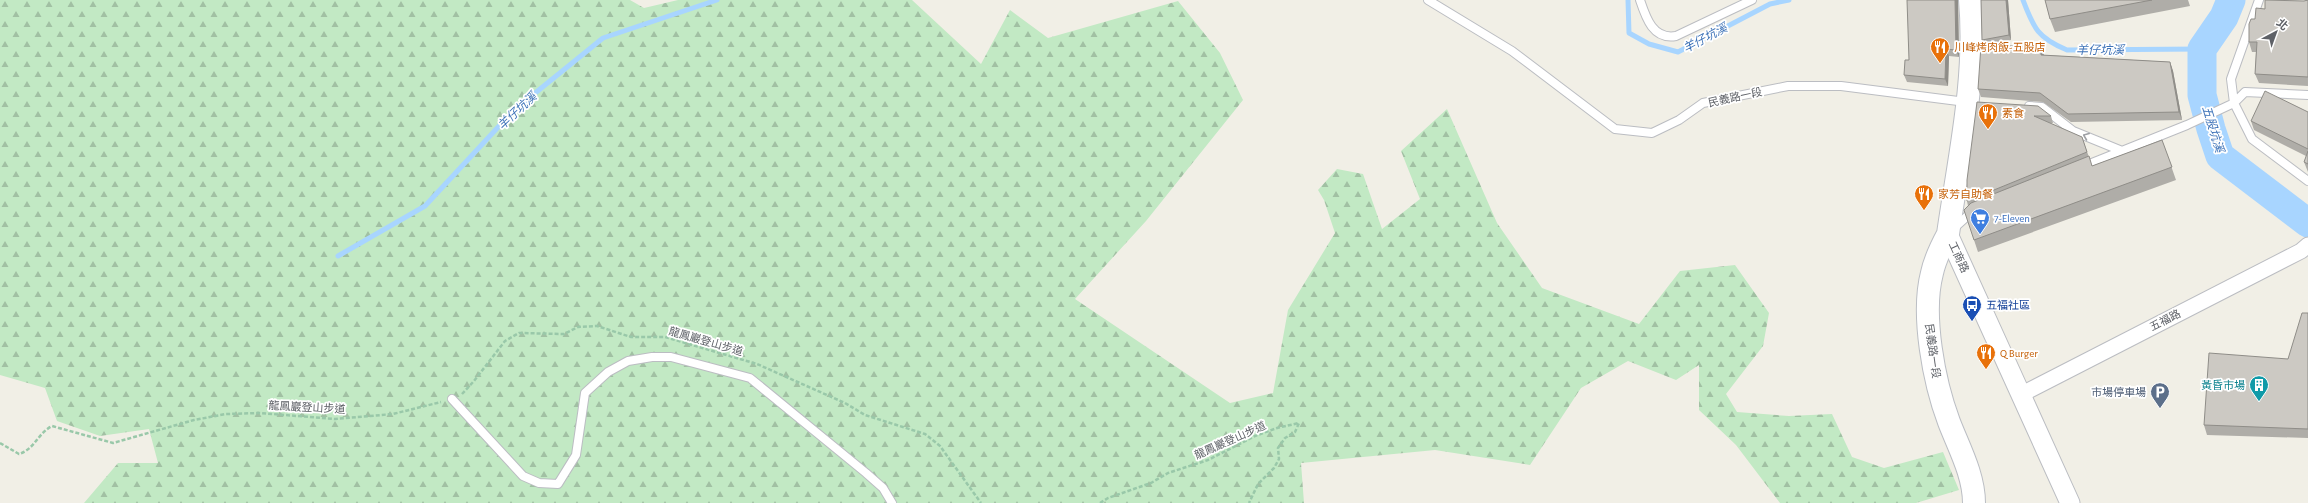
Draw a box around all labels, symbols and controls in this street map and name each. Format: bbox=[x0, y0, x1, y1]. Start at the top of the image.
north arrow bbox=[2256, 12, 2296, 52]
text: 北 bbox=[2274, 17, 2290, 33]
water label: 羊仔坑溪 bbox=[1681, 20, 1731, 55]
restaurant icon: 川峰烤肉飯-五股店 bbox=[1929, 36, 1951, 64]
place label: 川峰烤肉飯-五股店 bbox=[1954, 41, 2045, 53]
water label: 羊仔坑溪 bbox=[2076, 43, 2126, 56]
street label: 民義路一段 bbox=[1707, 85, 1763, 109]
water label: 羊仔坑溪 bbox=[495, 88, 540, 132]
restaurant icon: 素食 bbox=[1977, 102, 1999, 130]
water label: 五股坑溪 bbox=[2200, 104, 2227, 156]
place label: 素食 bbox=[2002, 107, 2024, 119]
one-way arrow bbox=[2083, 133, 2090, 141]
restaurant icon: 家芳自助餐 bbox=[1913, 183, 1935, 211]
place label: 家芳自助餐 bbox=[1938, 188, 1993, 200]
supermarket icon: 7-Eleven bbox=[1969, 207, 1991, 235]
place label: 7-Eleven bbox=[1994, 213, 2030, 224]
street label: 工商路 bbox=[1947, 240, 1971, 274]
bus stop icon: 五福社區 bbox=[1961, 294, 1983, 322]
place label: 五福社區 bbox=[1986, 299, 2030, 311]
street label: 五福路 bbox=[2148, 307, 2182, 333]
street label: 民義路一段 bbox=[1923, 323, 1943, 379]
street label: 龍鳳巖登山步道 bbox=[667, 325, 745, 357]
restaurant icon: Q Burger bbox=[1975, 342, 1997, 370]
place label: Q Burger bbox=[2000, 348, 2038, 359]
building icon: 黃昏市場 bbox=[2248, 374, 2270, 402]
place label: 黃昏市場 bbox=[2201, 379, 2245, 391]
parking icon: 市場停車場 bbox=[2149, 381, 2171, 409]
place label: 市場停車場 bbox=[2091, 386, 2146, 398]
street label: 龍鳳巖登山步道 bbox=[268, 399, 346, 415]
street label: 龍鳳巖登山步道 bbox=[1192, 419, 1268, 461]

